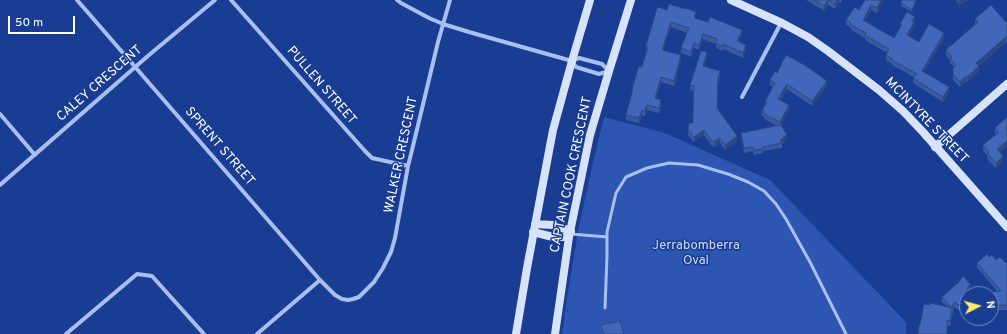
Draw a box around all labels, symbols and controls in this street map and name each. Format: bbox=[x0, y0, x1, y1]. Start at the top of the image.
scale bar bbox=[10, 8, 77, 34]
text: 50 m bbox=[15, 15, 43, 31]
street label: CALEY CRESCENT bbox=[54, 43, 146, 125]
street label: PULLEN STREET bbox=[283, 44, 359, 128]
street label: MCINTYRE STREET bbox=[881, 75, 971, 167]
street label: WALKER CRESCENT bbox=[382, 95, 422, 215]
street label: CAPTAIN COOK CRESCENT bbox=[548, 96, 596, 254]
street label: SPRENT STREET bbox=[181, 105, 257, 189]
park label: Jerrabomberra Oval bbox=[652, 238, 740, 269]
north arrow bbox=[959, 286, 999, 326]
text: N bbox=[983, 300, 997, 310]

